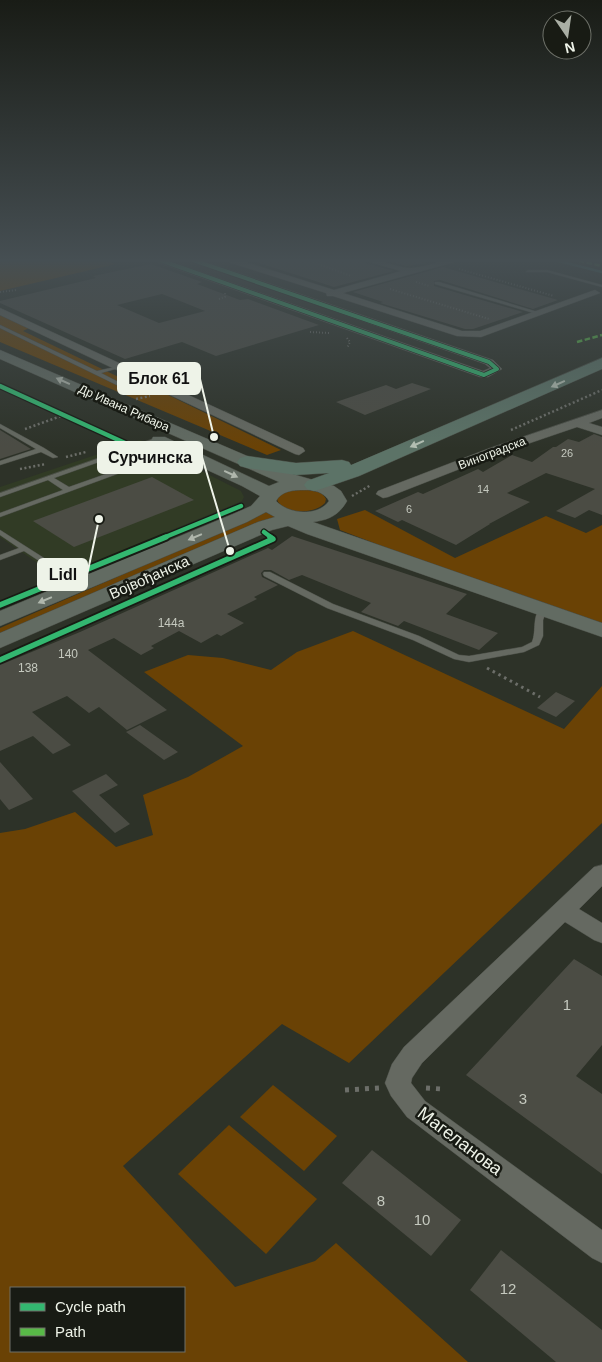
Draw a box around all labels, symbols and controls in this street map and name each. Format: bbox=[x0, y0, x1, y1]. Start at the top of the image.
north arrow bbox=[542, 10, 592, 60]
text: N bbox=[563, 39, 577, 57]
callout: Блок 61 bbox=[118, 363, 200, 394]
text: Блок 61 bbox=[128, 370, 190, 387]
one-way arrow bbox=[56, 377, 70, 385]
one-way arrow bbox=[551, 380, 565, 388]
street label: Др Ивана Рибара bbox=[77, 382, 172, 434]
street label: Виноградска bbox=[456, 434, 528, 472]
one-way arrow bbox=[410, 440, 424, 448]
callout: Сурчинска bbox=[98, 442, 202, 473]
house number: 26 bbox=[561, 447, 573, 459]
text: Сурчинска bbox=[108, 449, 192, 466]
one-way arrow bbox=[224, 471, 238, 479]
house number: 14 bbox=[477, 483, 489, 495]
house number: 6 bbox=[406, 503, 412, 515]
one-way arrow bbox=[188, 534, 202, 542]
street label: Војвођанска bbox=[106, 552, 192, 602]
callout: Lidl bbox=[38, 559, 87, 590]
text: Lidl bbox=[49, 566, 77, 583]
one-way arrow bbox=[37, 596, 52, 604]
house number: 144a bbox=[158, 616, 185, 630]
house number: 140 bbox=[58, 647, 78, 661]
house number: 138 bbox=[18, 661, 38, 675]
house number: 1 bbox=[563, 996, 571, 1013]
house number: 3 bbox=[519, 1090, 527, 1107]
street label: Магеланова bbox=[414, 1103, 507, 1180]
house number: 8 bbox=[377, 1192, 385, 1209]
house number: 10 bbox=[414, 1211, 430, 1228]
house number: 12 bbox=[500, 1280, 516, 1297]
legend bbox=[10, 1287, 185, 1352]
text: Cycle path bbox=[55, 1298, 126, 1315]
text: Path bbox=[55, 1323, 86, 1340]

